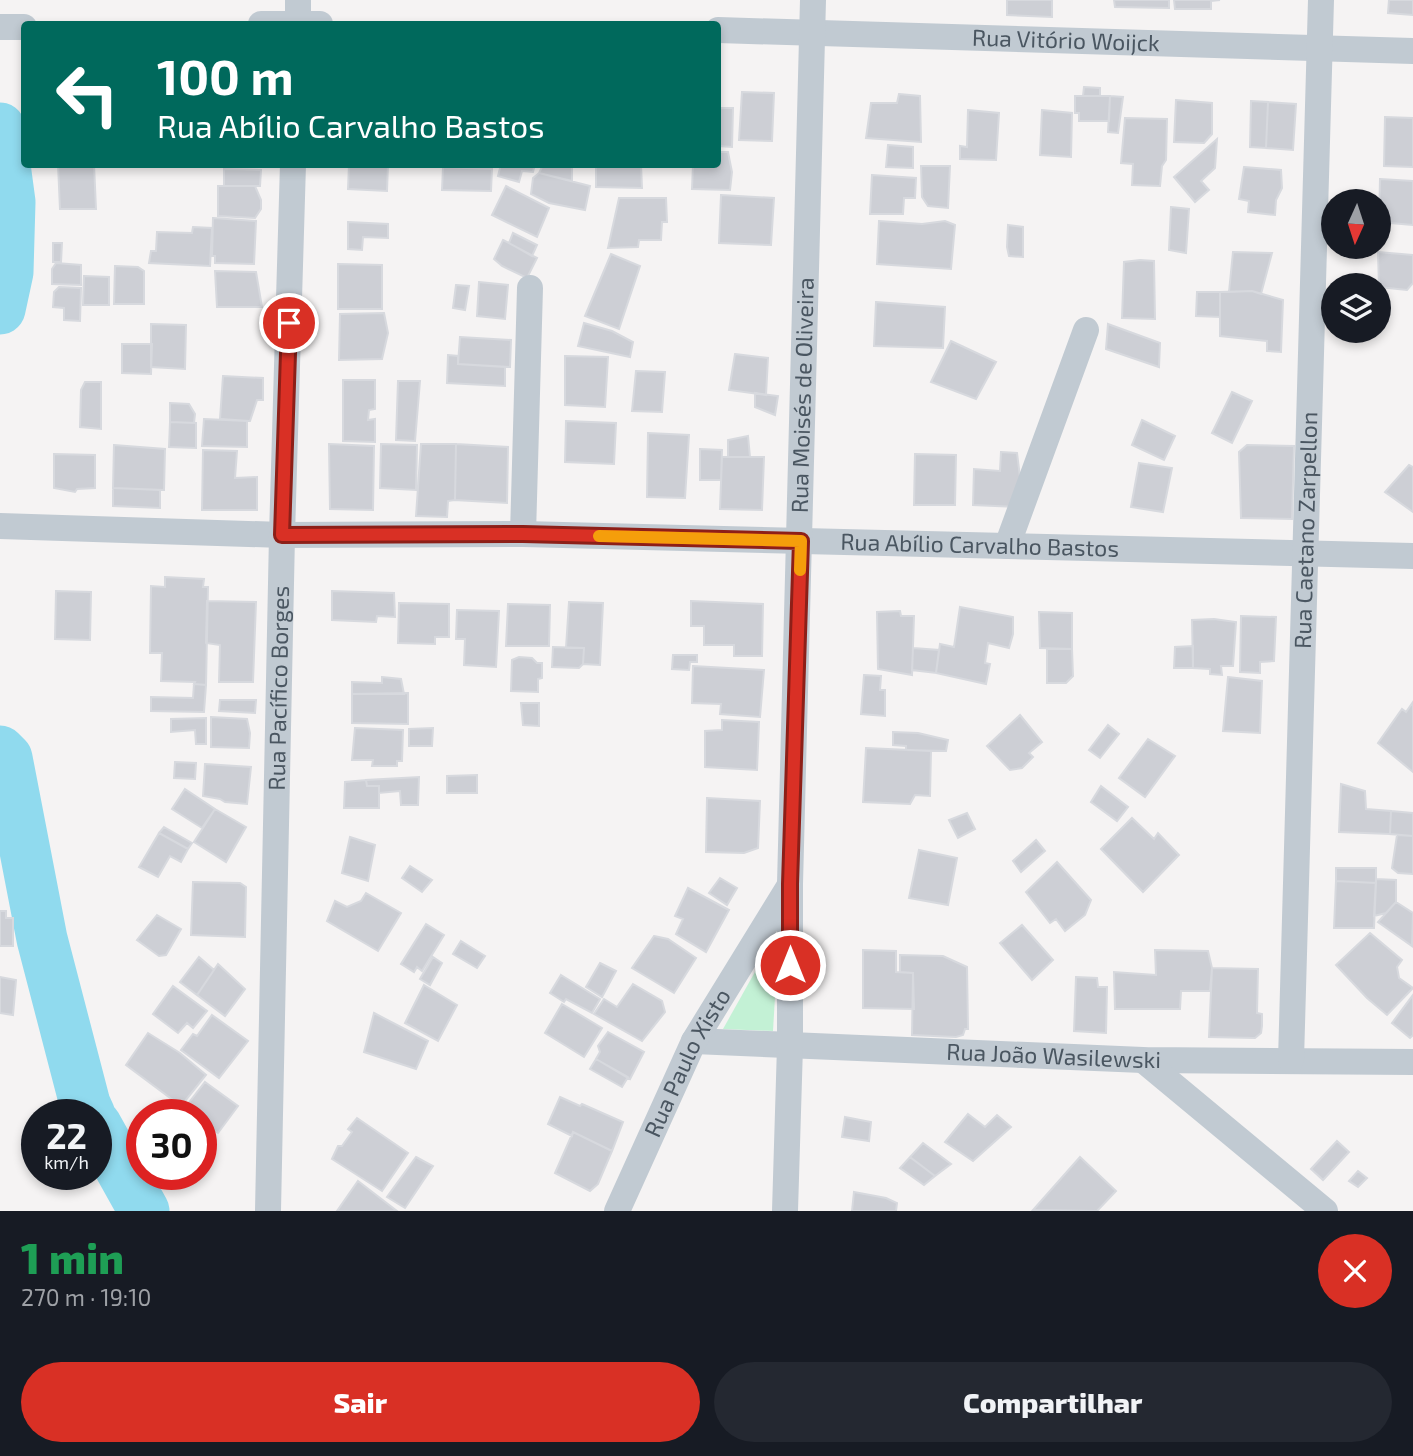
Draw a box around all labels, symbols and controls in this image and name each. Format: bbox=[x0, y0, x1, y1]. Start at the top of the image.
street label: Rua Vitório Woijck bbox=[972, 23, 1160, 56]
text: 100 m bbox=[157, 46, 294, 105]
icon: left bbox=[42, 49, 133, 140]
text: Rua Abílio Carvalho Bastos bbox=[157, 106, 545, 144]
north arrow bbox=[1321, 189, 1391, 259]
map controls bbox=[1321, 189, 1391, 343]
button: layers bbox=[1321, 273, 1391, 343]
street label: Rua Moisés de Oliveira bbox=[785, 277, 819, 513]
pin bbox=[259, 293, 319, 353]
icon: arrive bbox=[270, 304, 308, 342]
street label: Rua Caetano Zarpellon bbox=[1288, 411, 1322, 649]
street label: Rua Abílio Carvalho Bastos bbox=[840, 527, 1119, 562]
street label: Rua Pacífico Borges bbox=[262, 585, 294, 791]
position arrow bbox=[753, 928, 827, 1002]
street label: Rua Paulo Xisto bbox=[637, 983, 736, 1141]
street label: Rua João Wasilewski bbox=[946, 1037, 1161, 1073]
speed limit sign: 30 bbox=[126, 1099, 217, 1190]
text: 22 bbox=[46, 1114, 87, 1156]
text: km/h bbox=[44, 1151, 89, 1173]
text: 1 min bbox=[21, 1232, 124, 1282]
button: close bbox=[1318, 1234, 1392, 1308]
text: 270 m · 19:10 bbox=[21, 1283, 151, 1311]
button: Sair bbox=[21, 1362, 700, 1442]
button: Compartilhar bbox=[714, 1362, 1392, 1442]

